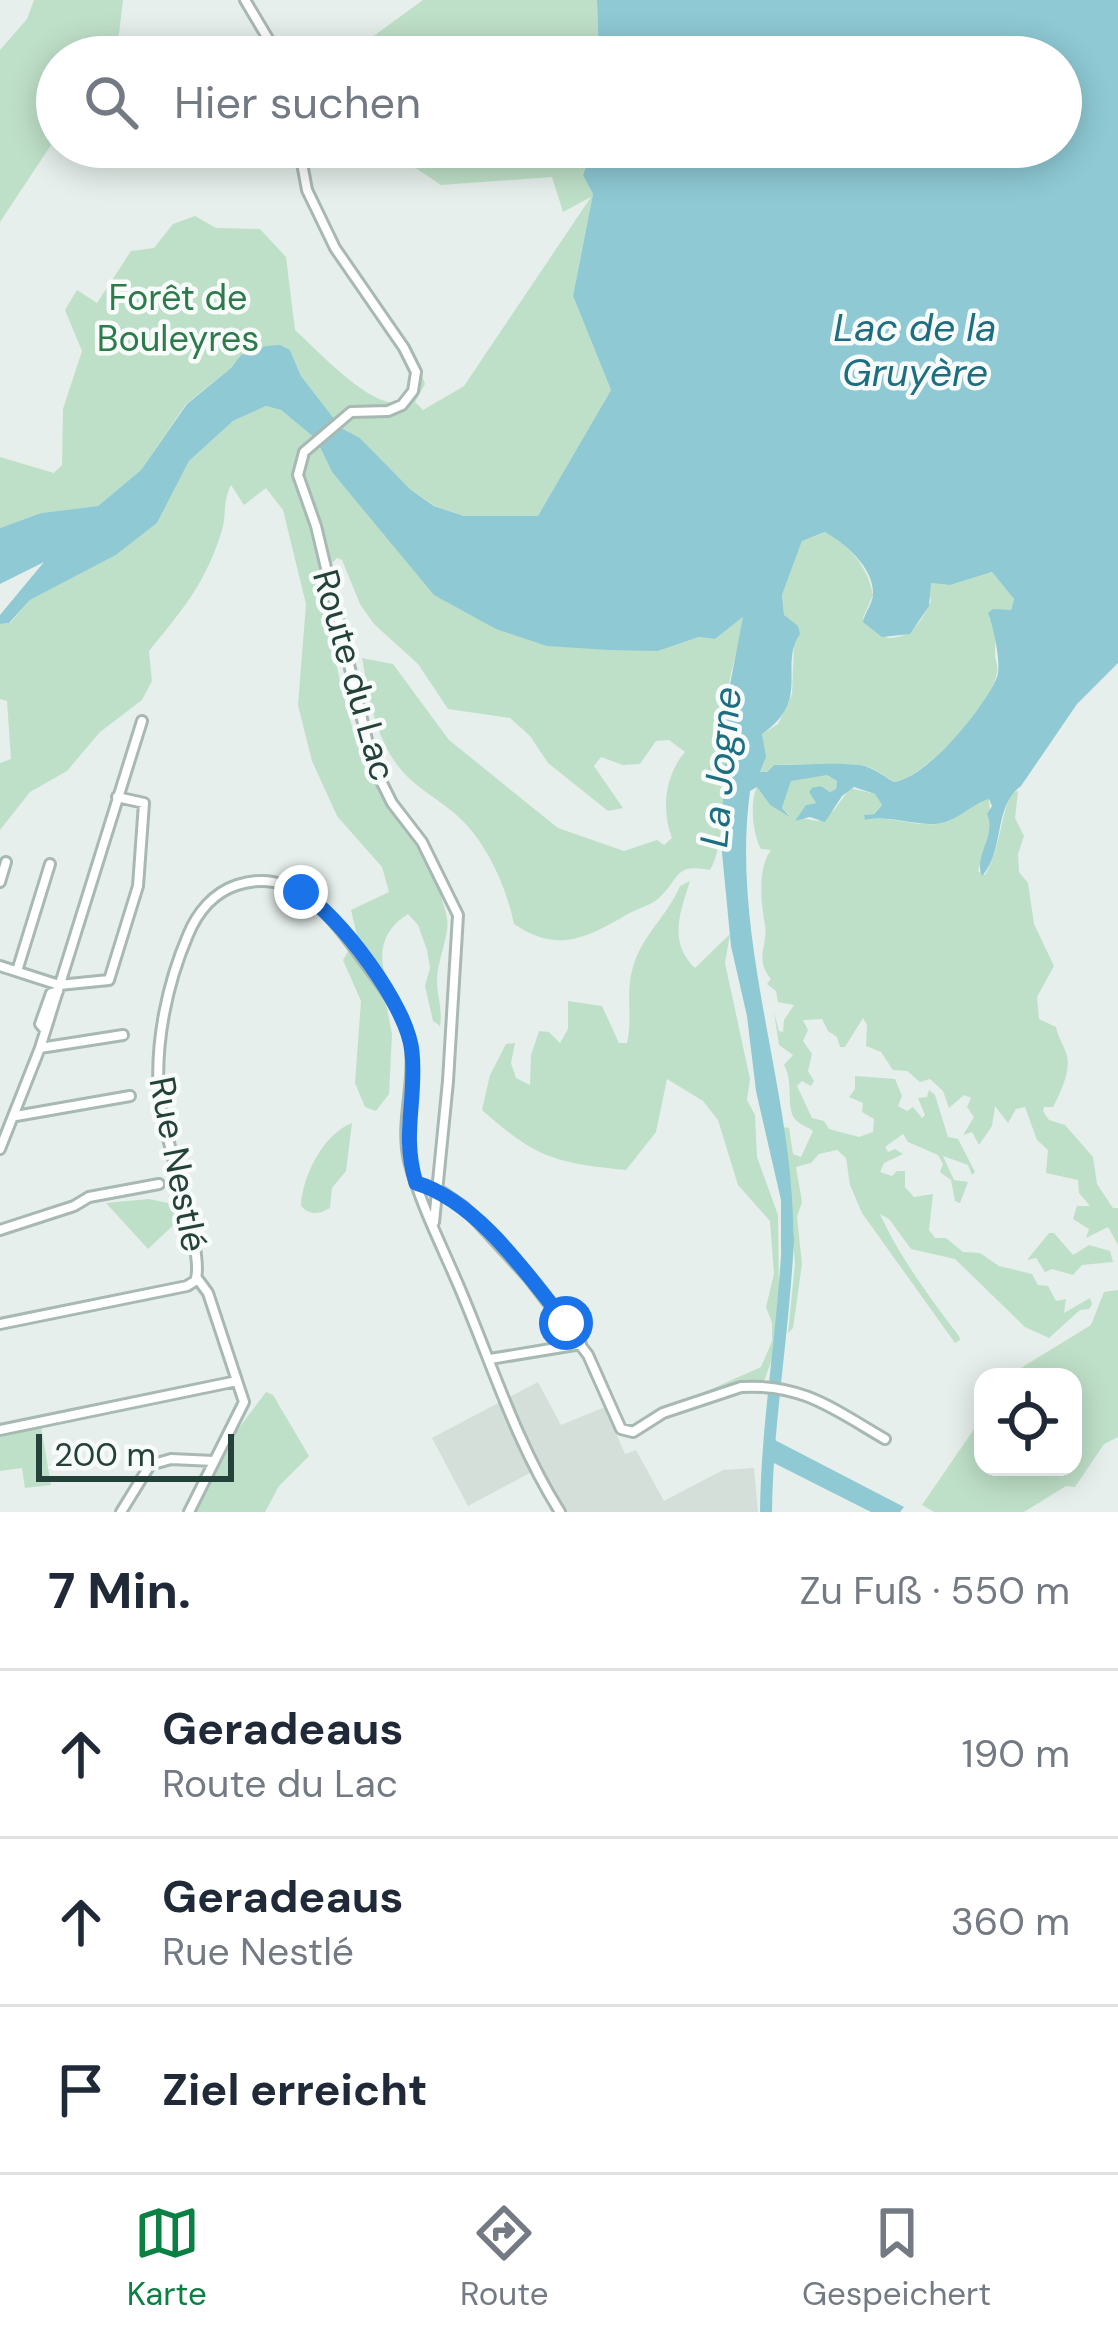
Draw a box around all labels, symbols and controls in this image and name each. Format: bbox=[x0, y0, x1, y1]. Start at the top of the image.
search box bbox=[36, 36, 1082, 168]
icon: search bbox=[78, 69, 144, 135]
text: Hier suchen bbox=[174, 73, 421, 132]
park label: Forêt de Bouleyres bbox=[97, 274, 259, 362]
water label: Lac de la Gruyère bbox=[833, 302, 997, 398]
street label: Route du Lac bbox=[302, 564, 407, 786]
water label: La Jogne bbox=[688, 685, 753, 849]
route end bbox=[274, 865, 328, 919]
street label: Rue Nestlé bbox=[139, 1073, 218, 1256]
route start bbox=[539, 1296, 593, 1350]
map controls bbox=[974, 1368, 1082, 1476]
button: locate bbox=[974, 1368, 1082, 1476]
scale bar bbox=[36, 1428, 234, 1481]
text: 200 m bbox=[54, 1433, 156, 1476]
text: 7 Min. bbox=[48, 1557, 191, 1624]
text: Zu Fuß · 550 m bbox=[799, 1565, 1070, 1616]
text: Geradeaus bbox=[162, 1699, 403, 1758]
icon: ahead bbox=[48, 1721, 114, 1787]
text: 190 m bbox=[962, 1728, 1070, 1779]
text: Route du Lac bbox=[162, 1758, 398, 1809]
text: Geradeaus bbox=[162, 1867, 403, 1926]
icon: ahead bbox=[48, 1889, 114, 1955]
text: 360 m bbox=[951, 1896, 1070, 1947]
text: Rue Nestlé bbox=[162, 1926, 354, 1977]
icon: arrive bbox=[48, 2057, 114, 2123]
text: Ziel erreicht bbox=[162, 2060, 428, 2119]
tab: Karte bbox=[127, 2200, 207, 2315]
tab: Route bbox=[460, 2200, 548, 2315]
tab: Gespeichert bbox=[802, 2200, 991, 2315]

